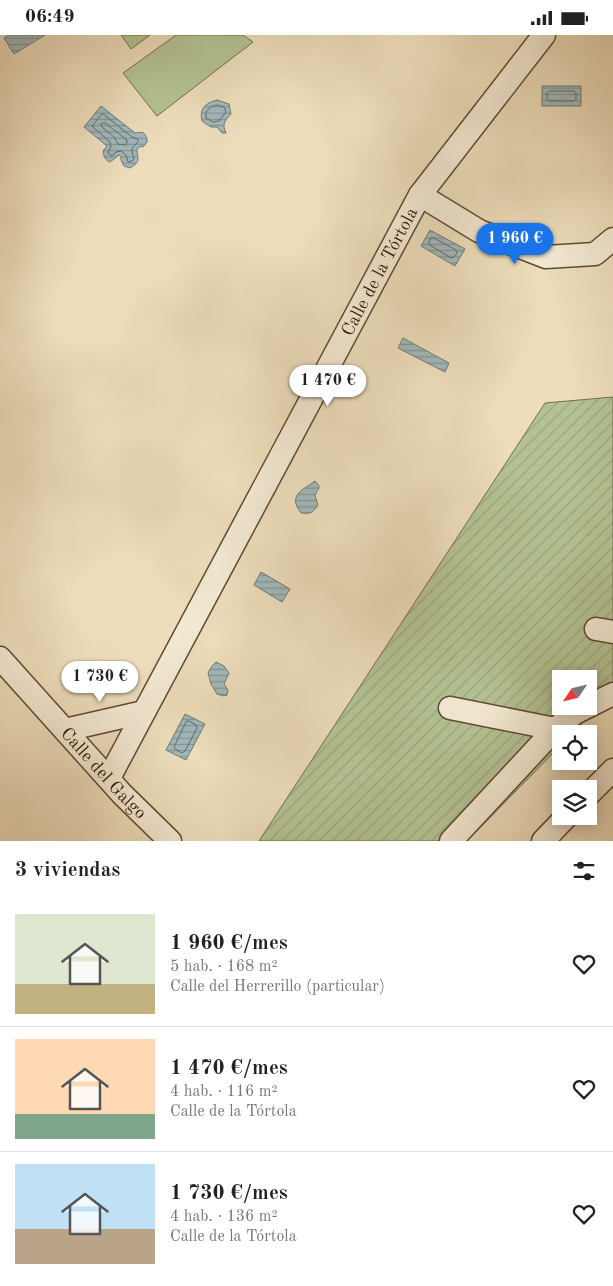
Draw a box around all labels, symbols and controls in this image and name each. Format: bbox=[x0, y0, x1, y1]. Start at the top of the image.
text: 06:49 bbox=[25, 8, 74, 27]
street label: Calle de la Tórtola bbox=[339, 205, 422, 339]
pin: 1 960 € bbox=[469, 223, 561, 265]
text: 1 960 € bbox=[487, 231, 543, 247]
pin: 1 470 € bbox=[282, 365, 374, 407]
text: 1 470 € bbox=[300, 373, 356, 389]
pin: 1 730 € bbox=[54, 661, 146, 703]
text: 1 730 € bbox=[72, 669, 128, 685]
north arrow bbox=[552, 670, 598, 715]
map controls bbox=[552, 670, 597, 825]
street label: Calle del Galgo bbox=[57, 724, 150, 823]
button: locate bbox=[552, 725, 597, 770]
button: layers bbox=[552, 780, 597, 825]
icon: filters bbox=[570, 857, 598, 885]
text: 3 viviendas bbox=[15, 860, 120, 881]
text: 1 960 €/mes bbox=[170, 933, 288, 954]
icon: home bbox=[55, 934, 115, 994]
icon: heart bbox=[570, 950, 598, 978]
text: 5 hab. · 168 m² bbox=[170, 959, 278, 975]
text: Calle del Herrerillo (particular) bbox=[170, 979, 385, 995]
text: 1 470 €/mes bbox=[170, 1058, 288, 1079]
icon: home bbox=[55, 1059, 115, 1119]
icon: heart bbox=[570, 1075, 598, 1103]
text: 4 hab. · 116 m² bbox=[170, 1084, 278, 1100]
text: Calle de la Tórtola bbox=[170, 1104, 297, 1120]
text: 1 730 €/mes bbox=[170, 1183, 288, 1204]
icon: home bbox=[55, 1184, 115, 1244]
icon: heart bbox=[570, 1200, 598, 1228]
text: 4 hab. · 136 m² bbox=[170, 1209, 278, 1225]
text: Calle de la Tórtola bbox=[170, 1229, 297, 1245]

